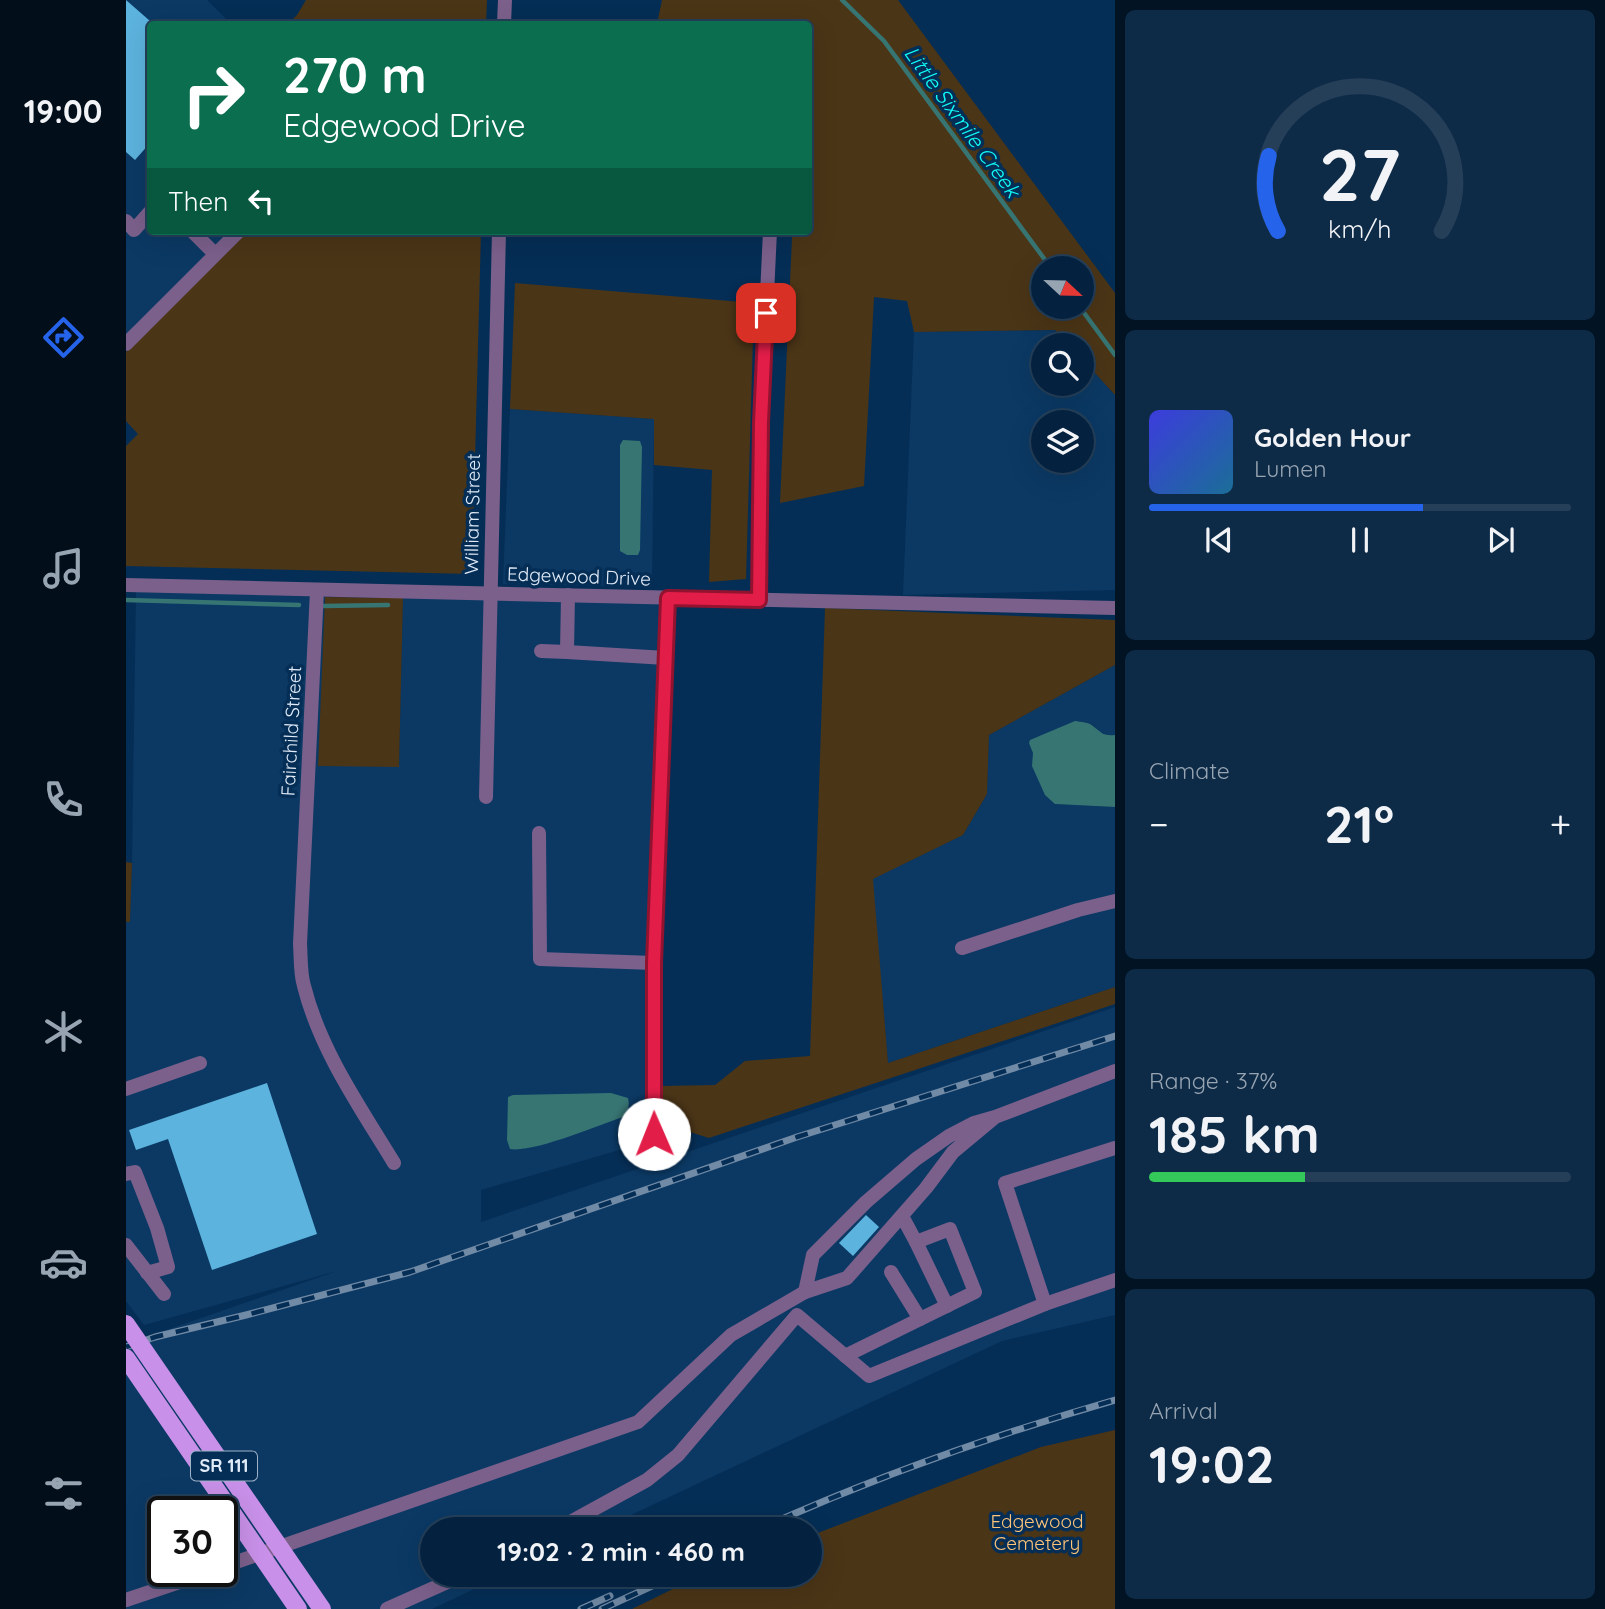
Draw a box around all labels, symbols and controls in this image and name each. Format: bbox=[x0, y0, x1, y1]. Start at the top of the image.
water label: Little Sixmile Creek bbox=[899, 41, 1027, 204]
text: 270 m bbox=[283, 44, 427, 105]
icon: right bbox=[168, 49, 259, 140]
text: 19:00 bbox=[24, 91, 102, 131]
text: Edgewood Drive bbox=[283, 105, 526, 145]
text: 27 bbox=[1319, 128, 1401, 219]
icon: left bbox=[242, 182, 280, 220]
text: Then bbox=[168, 185, 228, 218]
text: km/h bbox=[1328, 213, 1392, 244]
north arrow bbox=[1031, 256, 1094, 318]
map controls bbox=[1031, 256, 1094, 473]
pin bbox=[736, 283, 796, 343]
icon: arrive bbox=[747, 294, 785, 332]
icon: directions bbox=[39, 313, 88, 362]
button: search bbox=[1031, 333, 1094, 396]
button: layers bbox=[1031, 410, 1094, 473]
text: Golden Hour bbox=[1254, 421, 1411, 454]
street label: William Street bbox=[459, 453, 485, 575]
text: Lumen bbox=[1254, 454, 1327, 483]
icon: previous bbox=[1200, 521, 1238, 559]
icon: pause bbox=[1341, 521, 1379, 559]
icon: next bbox=[1482, 521, 1520, 559]
icon: music bbox=[39, 544, 88, 593]
street label: Edgewood Drive bbox=[507, 561, 651, 591]
street label: Fairchild Street bbox=[276, 665, 306, 797]
text: Climate bbox=[1149, 756, 1230, 785]
icon: phone bbox=[39, 775, 88, 824]
text: 21° bbox=[1324, 791, 1394, 856]
text: − bbox=[1149, 800, 1169, 848]
text: + bbox=[1550, 800, 1571, 848]
icon: climate bbox=[39, 1007, 88, 1056]
text: Range · 37% bbox=[1149, 1066, 1277, 1095]
position arrow bbox=[617, 1097, 691, 1171]
text: 185 km bbox=[1149, 1101, 1320, 1166]
icon: car bbox=[39, 1238, 88, 1287]
text: Arrival bbox=[1149, 1396, 1218, 1425]
text: 19:02 bbox=[1149, 1431, 1274, 1496]
road number: SR 111 bbox=[191, 1451, 257, 1480]
icon: filters bbox=[39, 1469, 88, 1518]
speed limit sign: 30 bbox=[147, 1496, 238, 1587]
park label: Edgewood Cemetery bbox=[990, 1509, 1084, 1555]
text: 19:02 · 2 min · 460 m bbox=[497, 1535, 745, 1568]

